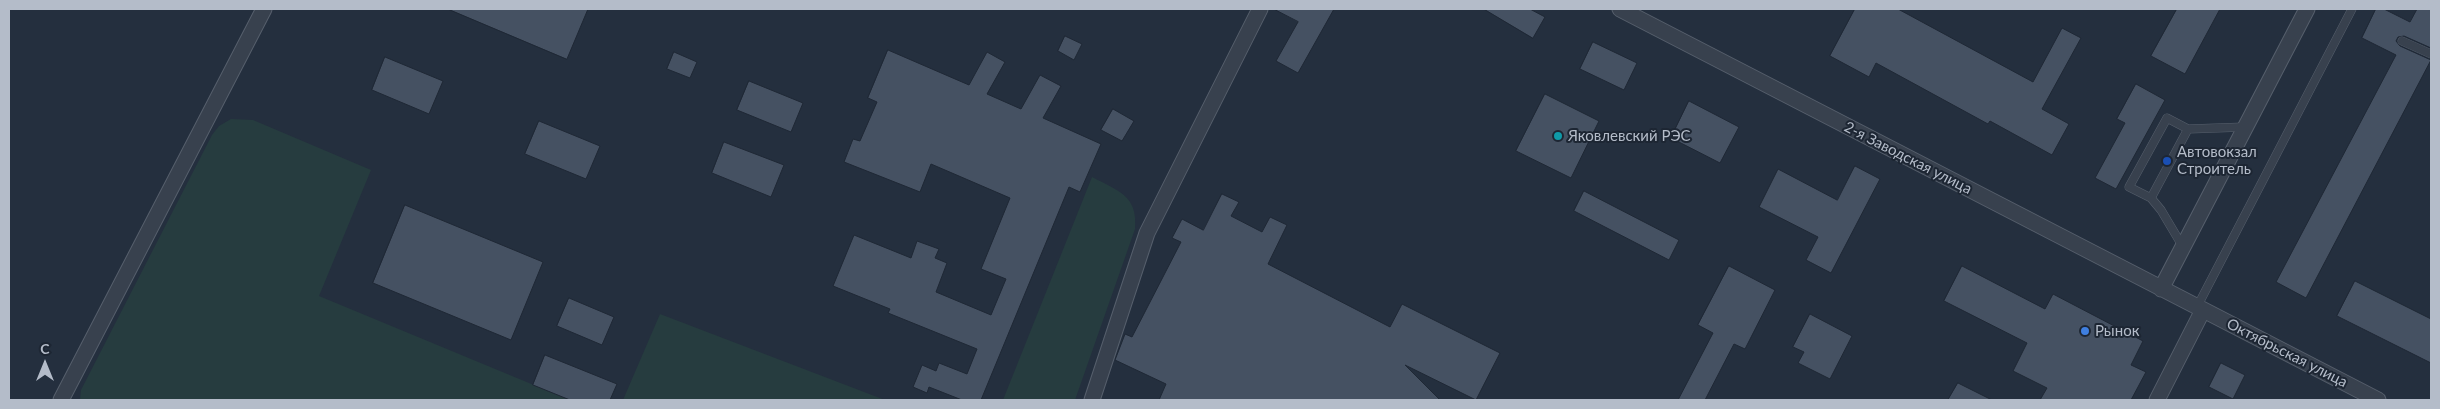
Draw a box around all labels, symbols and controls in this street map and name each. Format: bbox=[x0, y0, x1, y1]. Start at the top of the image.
street label: 2-я Заводская улица bbox=[1841, 118, 1975, 198]
place label: Яковлевский РЭС bbox=[1568, 127, 1691, 145]
marker: Яковлевский РЭС bbox=[1552, 130, 1564, 142]
place label: Автовокзал Строитель bbox=[2177, 143, 2257, 178]
marker: Автовокзал Строитель bbox=[2161, 155, 2173, 167]
street label: Октябрьская улица bbox=[2224, 315, 2350, 391]
place label: Рынок bbox=[2095, 322, 2139, 340]
marker: Рынок bbox=[2079, 325, 2091, 337]
north arrow bbox=[20, 339, 70, 389]
text: С bbox=[40, 340, 50, 357]

